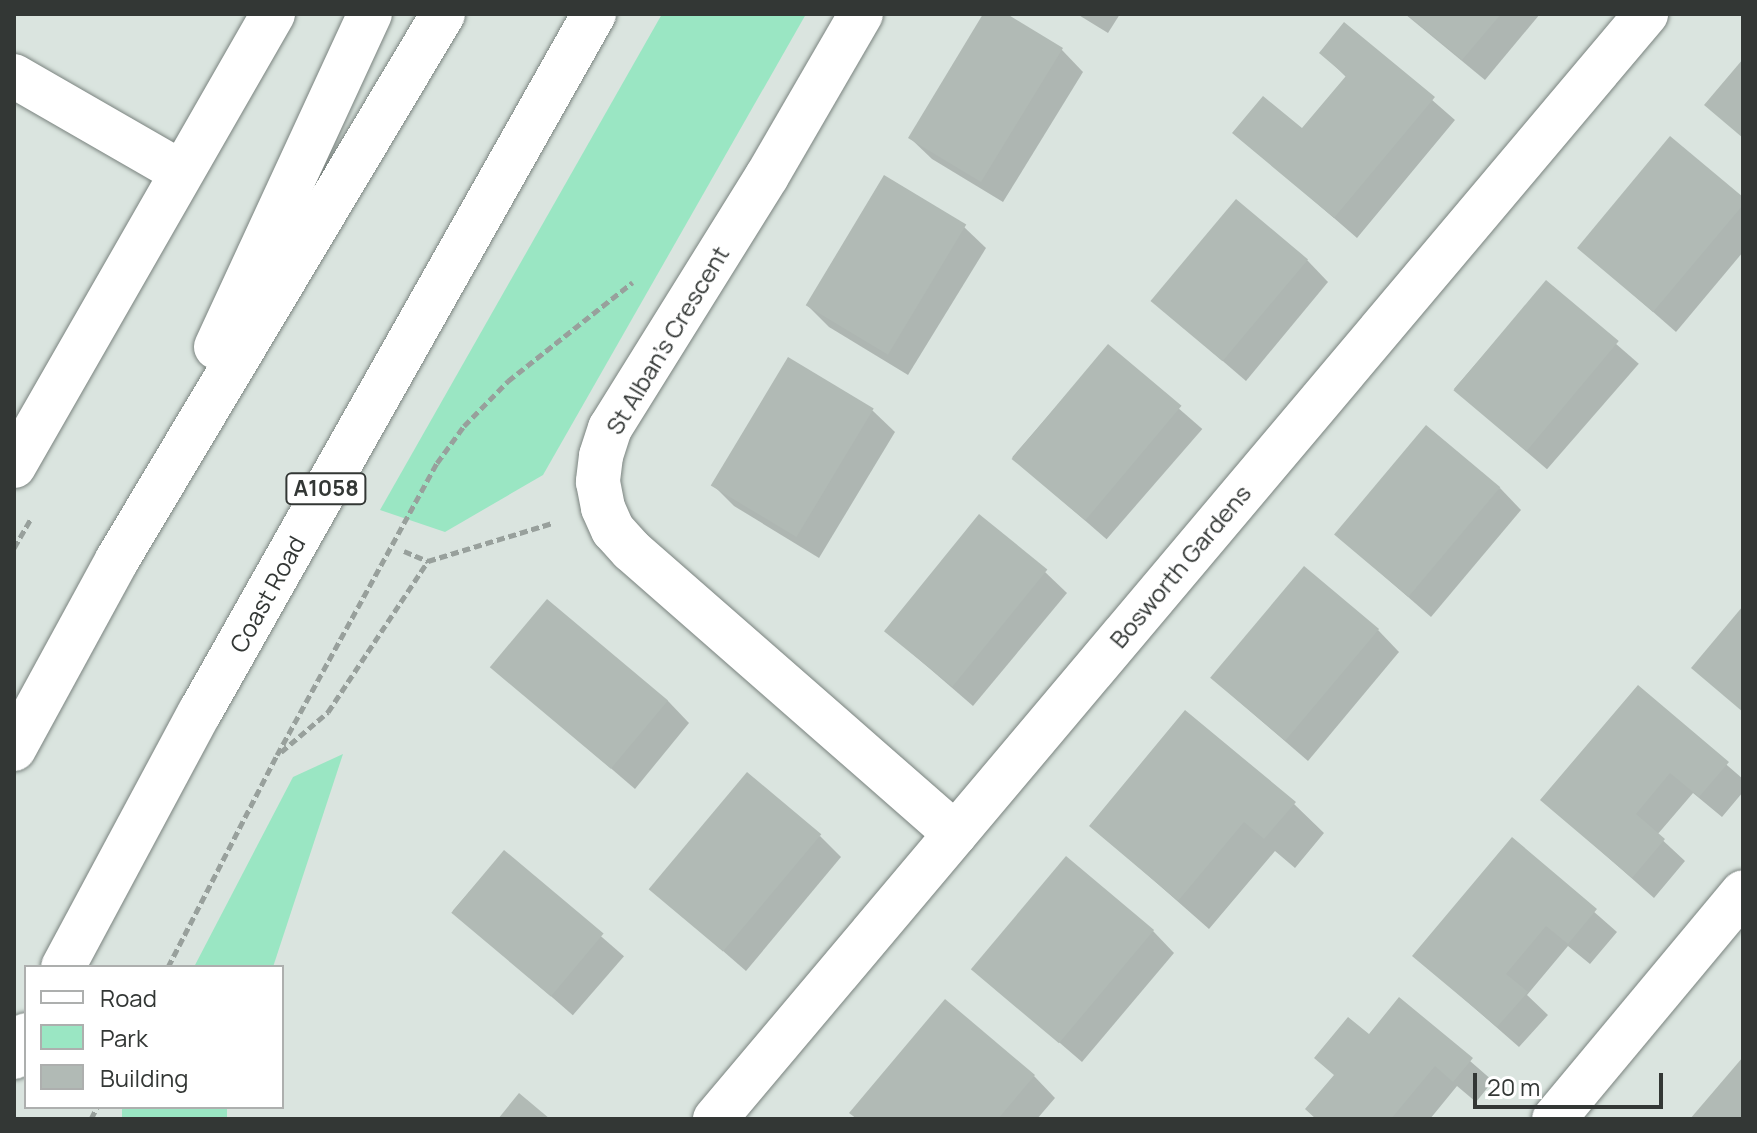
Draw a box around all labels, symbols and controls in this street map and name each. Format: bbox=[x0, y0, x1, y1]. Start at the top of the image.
street label: St Alban's Crescent bbox=[600, 241, 734, 439]
road number: A1058 bbox=[284, 471, 368, 507]
street label: Bosworth Gardens bbox=[1103, 479, 1257, 653]
street label: Coast Road bbox=[223, 531, 311, 657]
legend bbox=[24, 965, 284, 1109]
text: Road bbox=[100, 981, 157, 1014]
text: Park bbox=[100, 1021, 148, 1054]
scale bar bbox=[1477, 1057, 1667, 1107]
text: Building bbox=[100, 1061, 188, 1094]
text: 20 m bbox=[1487, 1070, 1540, 1103]

